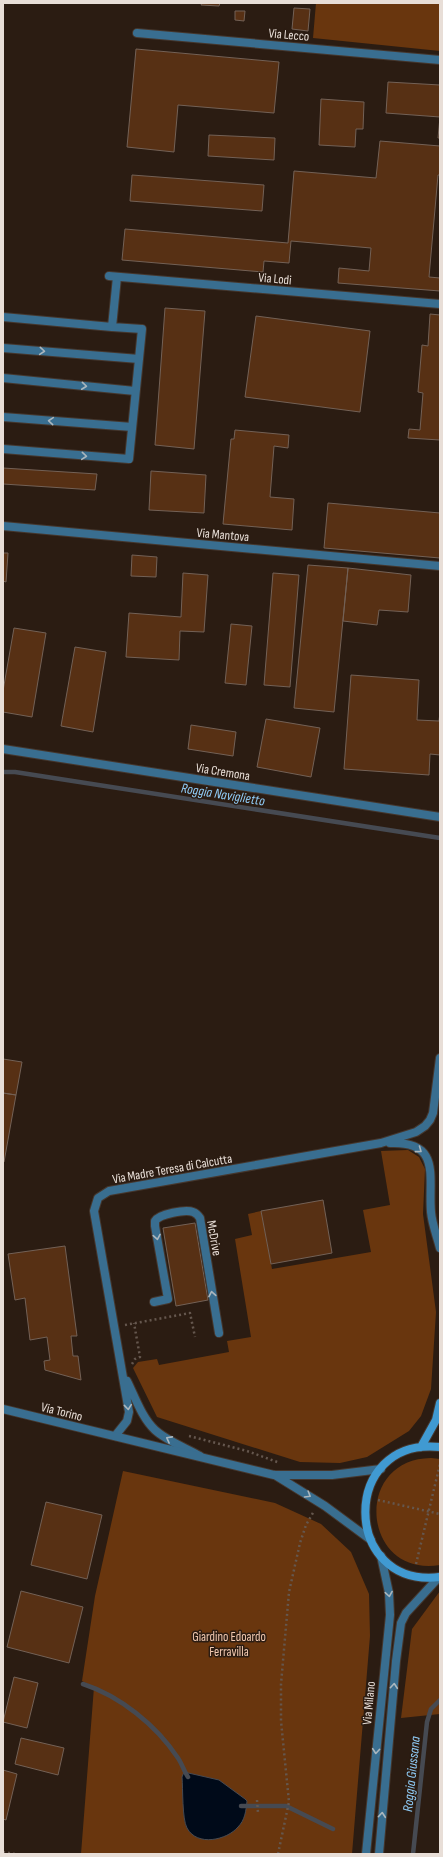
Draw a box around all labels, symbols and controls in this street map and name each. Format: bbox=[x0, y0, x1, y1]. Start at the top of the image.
street label: Via Lecco bbox=[268, 25, 310, 45]
street label: Via Lodi bbox=[258, 270, 292, 288]
one-way arrow bbox=[39, 346, 45, 355]
one-way arrow bbox=[81, 381, 87, 390]
one-way arrow bbox=[48, 416, 54, 425]
one-way arrow bbox=[81, 451, 87, 460]
street label: Via Mantova bbox=[196, 525, 250, 545]
street label: Via Cremona bbox=[195, 760, 251, 784]
water label: Roggia Naviglietto bbox=[180, 779, 266, 810]
one-way arrow bbox=[414, 1145, 421, 1152]
street label: Via Madre Teresa di Calcutta bbox=[111, 1151, 233, 1187]
street label: McDrive bbox=[203, 1219, 225, 1257]
one-way arrow bbox=[152, 1234, 161, 1240]
one-way arrow bbox=[208, 1291, 217, 1297]
street label: Via Torino bbox=[39, 1399, 84, 1425]
one-way arrow bbox=[124, 1404, 133, 1410]
one-way arrow bbox=[166, 1436, 174, 1444]
one-way arrow bbox=[304, 1490, 311, 1498]
one-way arrow bbox=[384, 1591, 393, 1597]
park label: Giardino Edoardo Ferravilla bbox=[192, 1629, 266, 1660]
street label: Via Milano bbox=[359, 1681, 379, 1726]
one-way arrow bbox=[389, 1683, 398, 1689]
water label: Roggia Giussana bbox=[399, 1735, 424, 1813]
one-way arrow bbox=[372, 1748, 381, 1754]
one-way arrow bbox=[377, 1812, 386, 1818]

